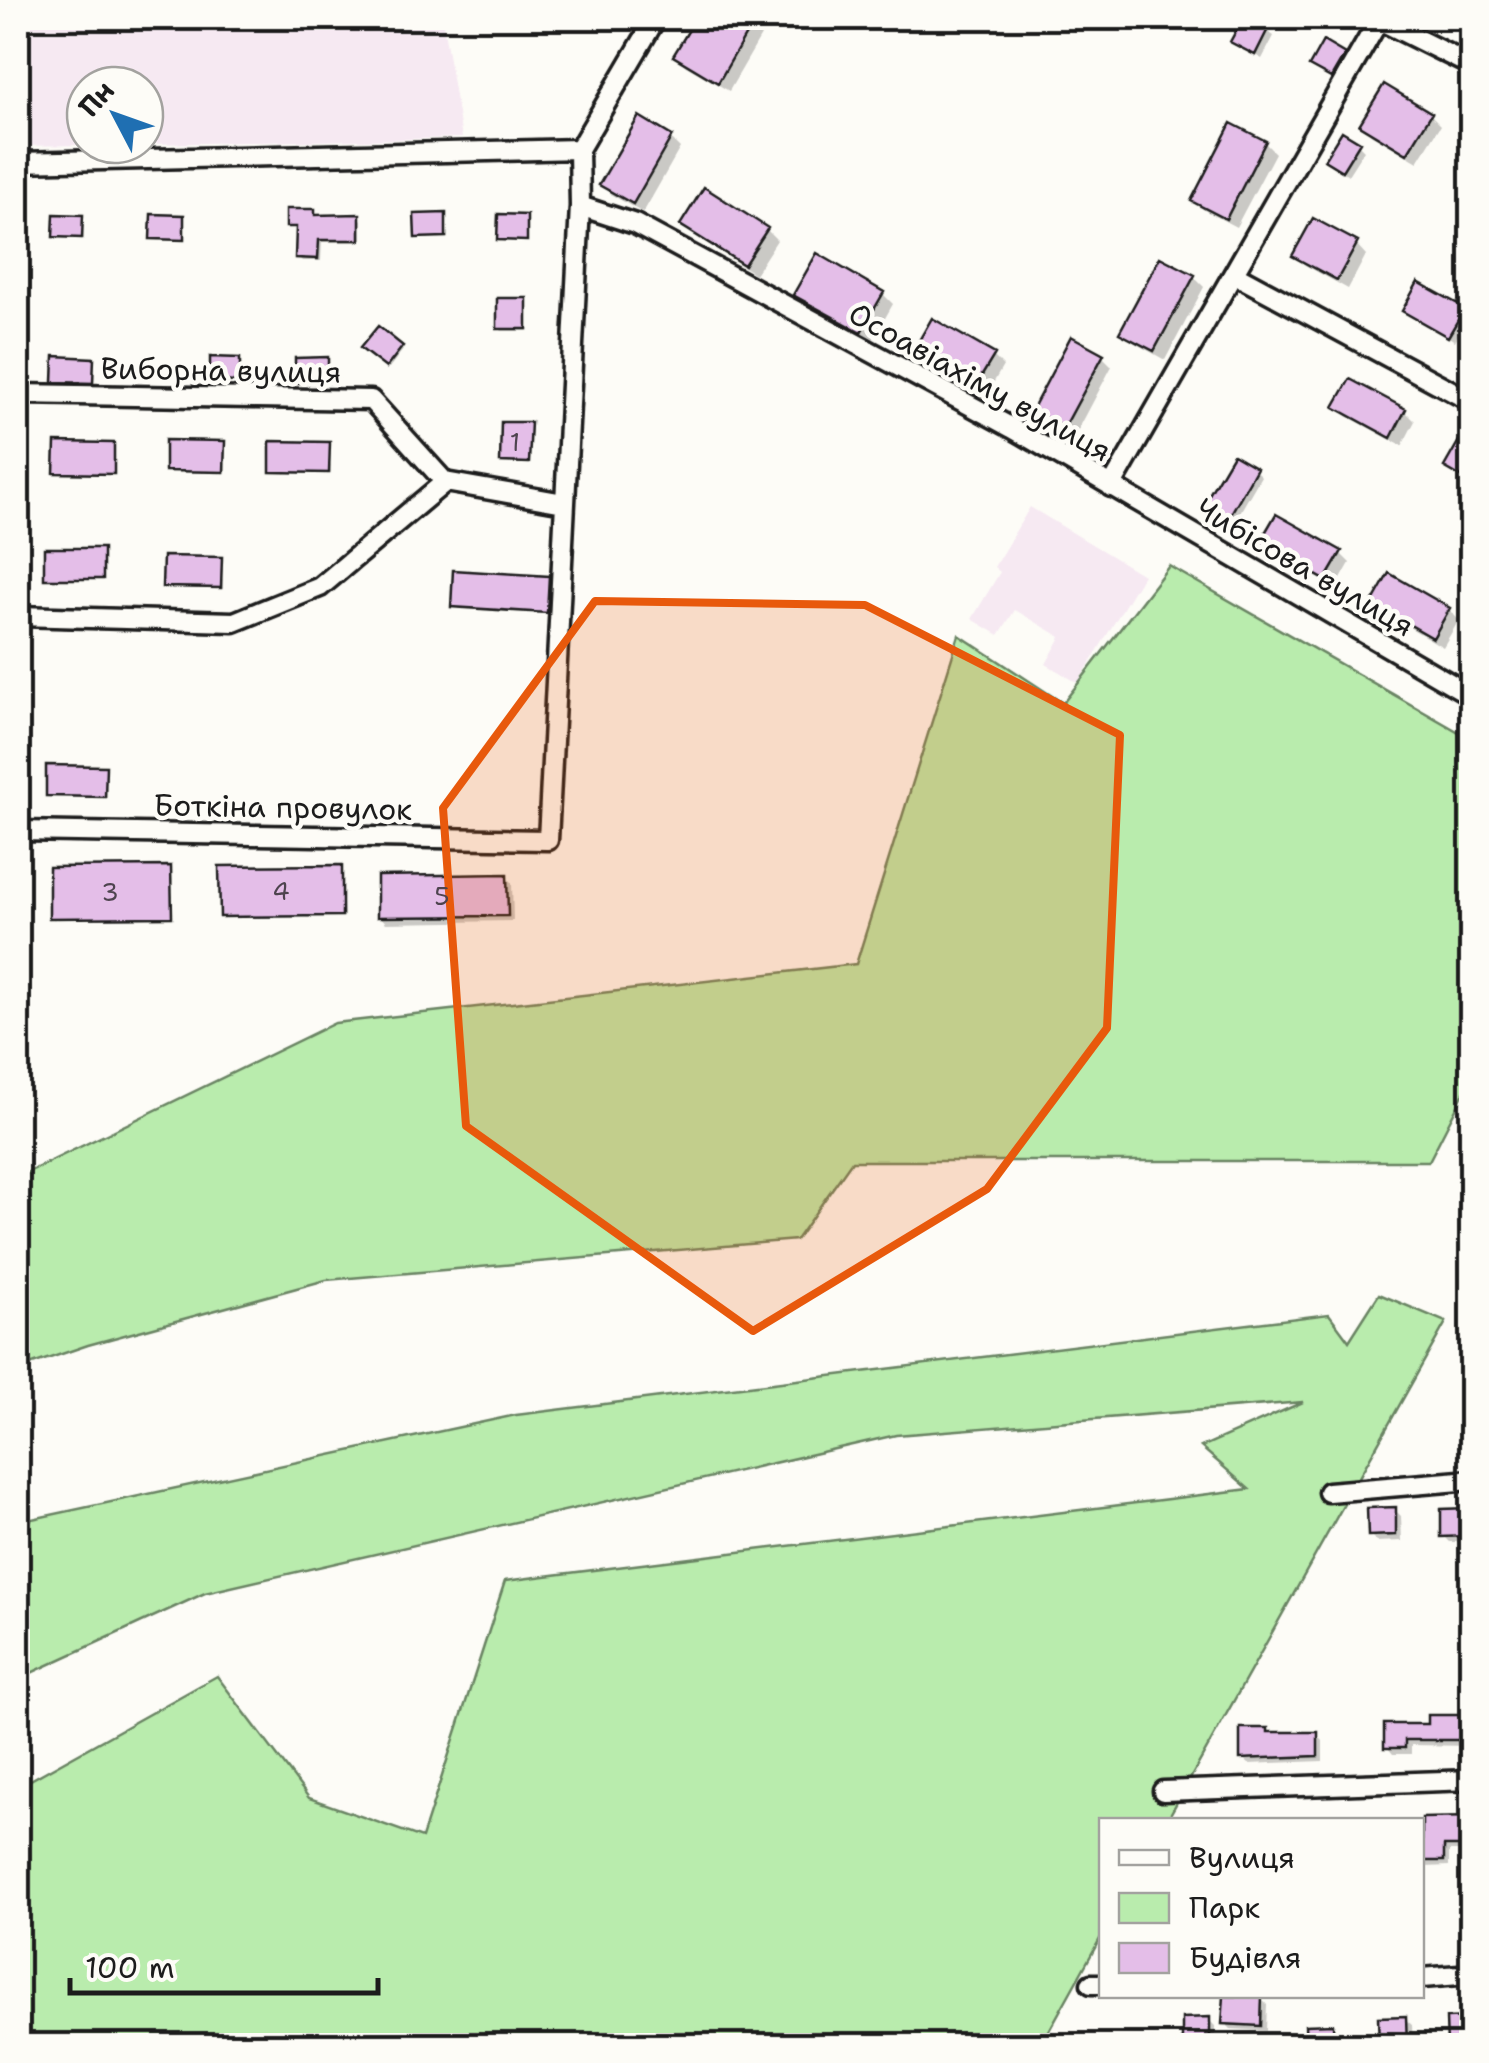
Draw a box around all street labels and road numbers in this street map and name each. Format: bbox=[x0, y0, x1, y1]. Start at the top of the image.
street label: Осоавіахіму вулиця bbox=[841, 293, 1119, 471]
street label: Виборна вулиця bbox=[100, 347, 342, 393]
street label: Чибісова вулиця bbox=[1189, 488, 1421, 646]
street label: Боткіна провулок bbox=[153, 784, 413, 830]

